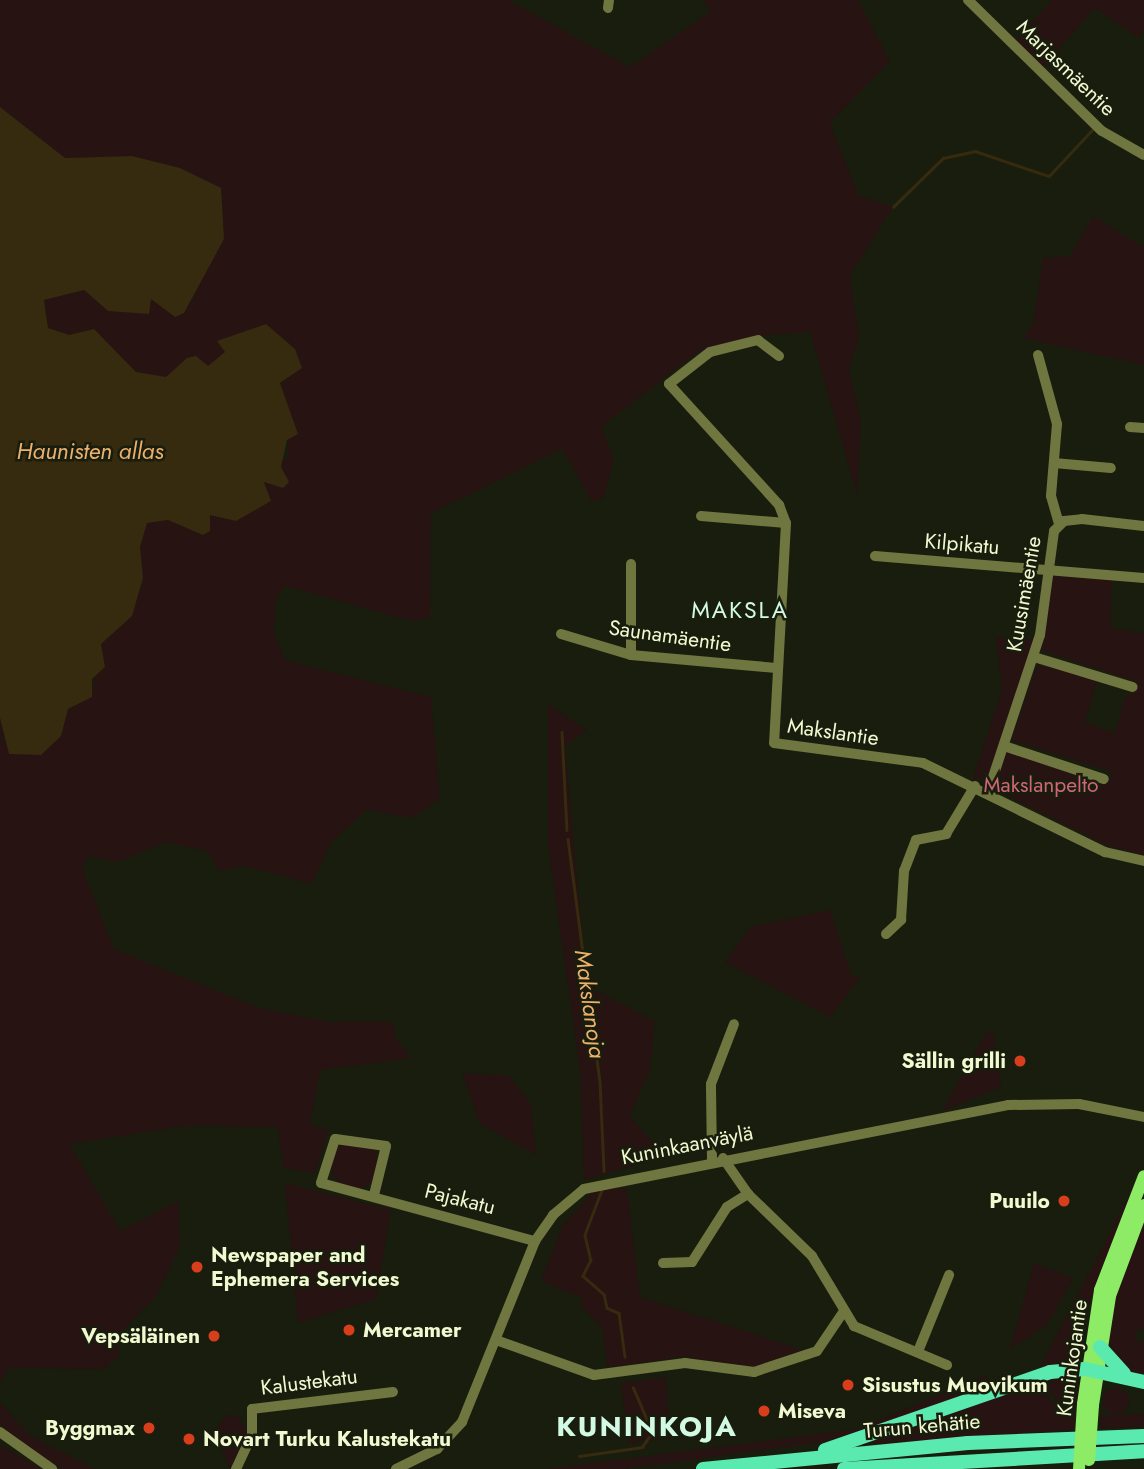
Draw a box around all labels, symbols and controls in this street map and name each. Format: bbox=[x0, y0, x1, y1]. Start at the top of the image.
street label: Marjasmäentie bbox=[1011, 15, 1121, 121]
water label: Haunisten allas bbox=[16, 437, 164, 465]
street label: Kilpikatu bbox=[924, 528, 1000, 560]
street label: Kuusimäentie bbox=[1001, 534, 1047, 654]
district label: MAKSLA bbox=[692, 596, 788, 624]
street label: Saunamäentie bbox=[607, 615, 733, 657]
street label: Makslantie bbox=[786, 713, 880, 751]
park label: Makslanpelto bbox=[984, 772, 1098, 798]
water label: Makslanoja bbox=[569, 948, 611, 1060]
place label: Sällin grilli bbox=[902, 1048, 1006, 1074]
marker: Sällin grilli bbox=[1012, 1053, 1028, 1069]
street label: Kuninkaanväylä bbox=[619, 1120, 755, 1170]
street label: Pajakatu bbox=[422, 1178, 498, 1220]
place label: Puuilo bbox=[989, 1188, 1050, 1214]
marker: Puuilo bbox=[1056, 1193, 1072, 1209]
place label: Newspaper and Ephemera Services bbox=[211, 1242, 399, 1292]
marker: Newspaper and Ephemera Services bbox=[189, 1259, 205, 1275]
street label: Kuninkojantie bbox=[1051, 1298, 1093, 1418]
place label: Mercamer bbox=[363, 1317, 462, 1343]
marker: Mercamer bbox=[341, 1322, 357, 1338]
place label: Vepsäläinen bbox=[81, 1323, 200, 1349]
marker: Vepsäläinen bbox=[206, 1328, 222, 1344]
street label: Kalustekatu bbox=[259, 1364, 359, 1400]
place label: Sisustus Muovikum bbox=[862, 1372, 1048, 1398]
marker: Sisustus Muovikum bbox=[840, 1377, 856, 1393]
place label: Miseva bbox=[778, 1398, 846, 1424]
marker: Miseva bbox=[756, 1403, 772, 1419]
street label: Turun kehätie bbox=[863, 1408, 981, 1444]
district label: KUNINKOJA bbox=[557, 1410, 737, 1444]
place label: Byggmax bbox=[45, 1415, 135, 1441]
marker: Byggmax bbox=[141, 1420, 157, 1436]
place label: Novart Turku Kalustekatu bbox=[203, 1426, 451, 1452]
marker: Novart Turku Kalustekatu bbox=[181, 1431, 197, 1447]

